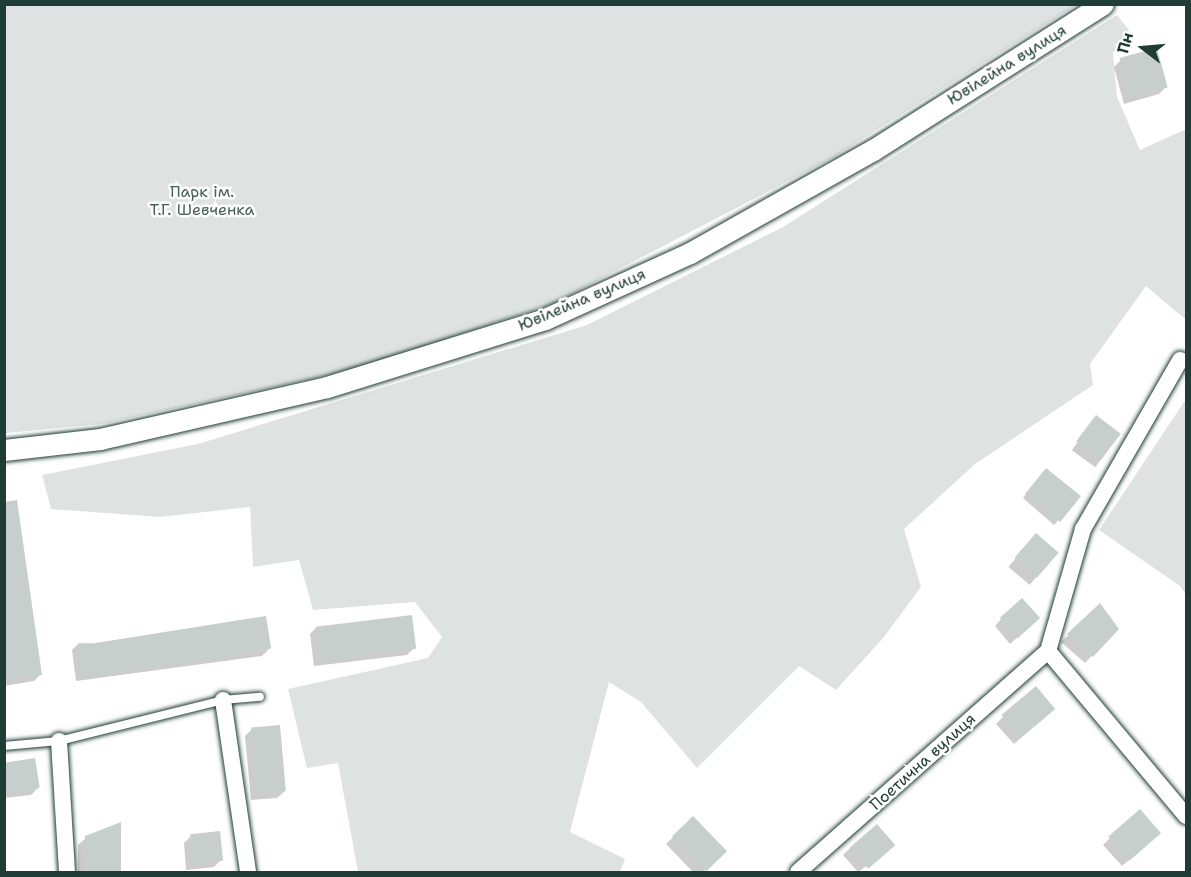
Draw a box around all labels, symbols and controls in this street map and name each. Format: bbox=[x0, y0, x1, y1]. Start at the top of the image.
north arrow bbox=[1113, 18, 1173, 78]
street label: Ювілейна вулиця bbox=[944, 21, 1070, 109]
text: Пн bbox=[1112, 30, 1138, 56]
park label: Парк ім. Т.Г. Шевченка bbox=[149, 182, 255, 220]
street label: Ювілейна вулиця bbox=[515, 264, 649, 336]
street label: Поетична вулиця bbox=[866, 709, 980, 815]

